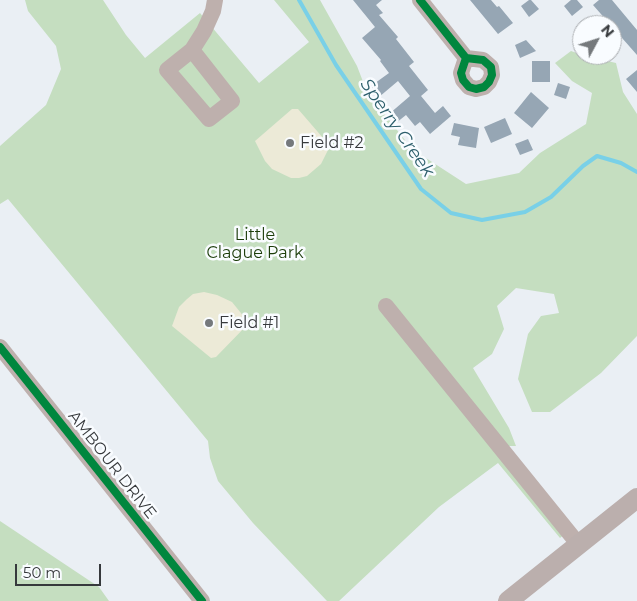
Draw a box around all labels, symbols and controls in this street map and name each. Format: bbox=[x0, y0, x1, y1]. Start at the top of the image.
north arrow bbox=[572, 15, 622, 65]
text: N bbox=[597, 21, 618, 41]
water label: Sperry Creek bbox=[355, 75, 439, 181]
place label: Field #2 bbox=[300, 133, 364, 153]
marker: Field #2 bbox=[284, 137, 296, 149]
park label: Little Clague Park bbox=[206, 225, 304, 263]
place label: Field #1 bbox=[219, 313, 279, 333]
marker: Field #1 bbox=[203, 317, 215, 329]
street label: AMBOUR DRIVE bbox=[64, 407, 160, 523]
scale bar bbox=[18, 554, 104, 586]
text: 50 m bbox=[23, 563, 61, 582]

